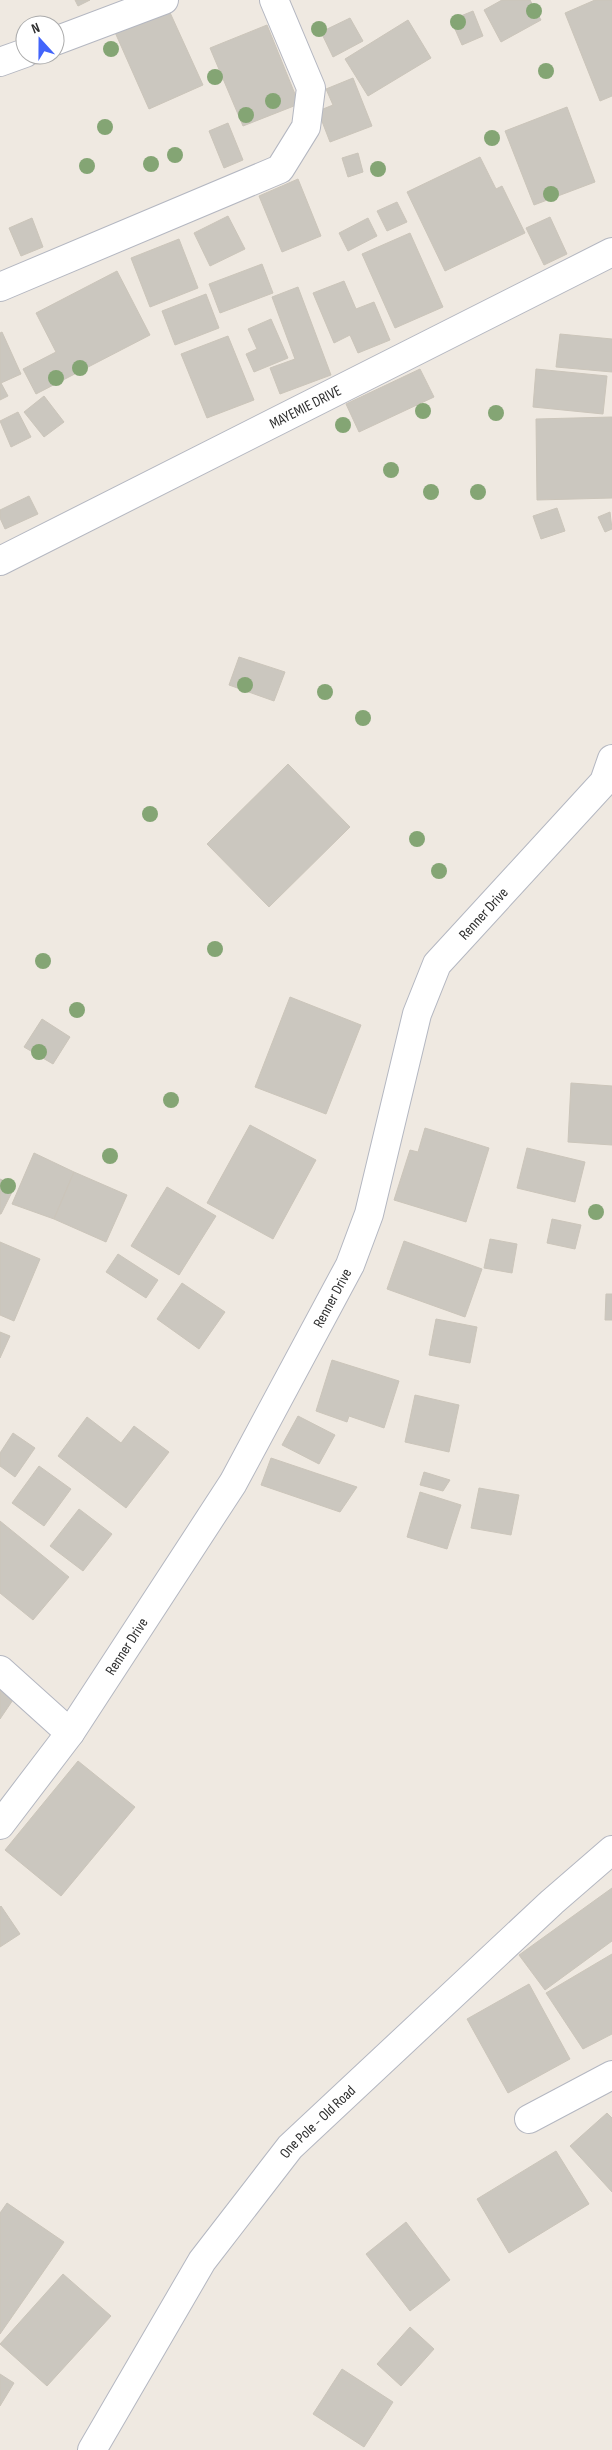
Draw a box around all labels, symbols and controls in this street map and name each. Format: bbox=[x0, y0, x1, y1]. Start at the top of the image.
north arrow bbox=[15, 15, 65, 65]
text: N bbox=[29, 19, 42, 38]
street label: MAYEMIE DRIVE bbox=[266, 381, 345, 433]
street label: Renner Drive bbox=[455, 884, 513, 944]
street label: Renner Drive bbox=[309, 1265, 356, 1331]
street label: Renner Drive bbox=[101, 1614, 152, 1679]
street label: One Pole - Old Road bbox=[276, 2082, 360, 2162]

